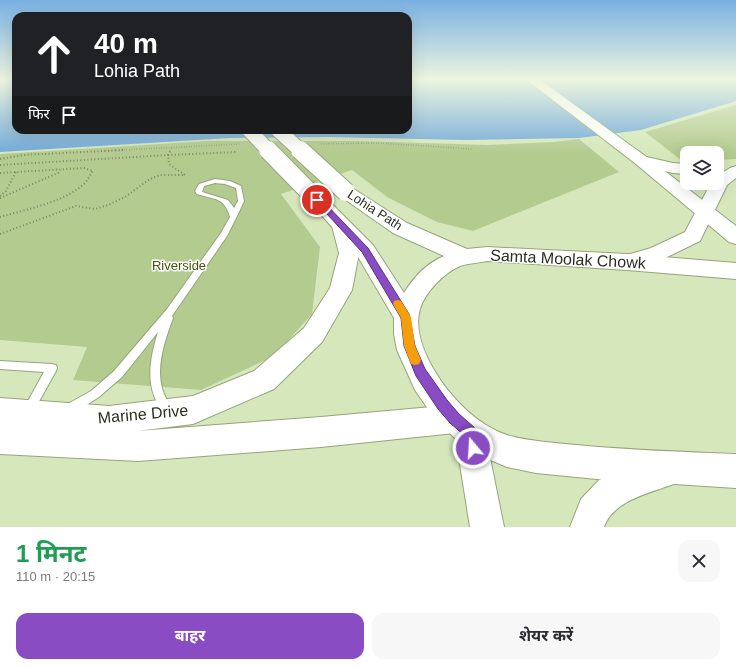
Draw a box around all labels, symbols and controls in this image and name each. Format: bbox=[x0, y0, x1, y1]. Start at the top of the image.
icon: ahead bbox=[28, 28, 80, 80]
text: 40 m bbox=[94, 28, 158, 59]
text: Lohia Path bbox=[94, 61, 180, 81]
icon: arrive bbox=[58, 104, 80, 126]
text: फिर bbox=[28, 105, 50, 122]
map controls bbox=[680, 146, 724, 190]
button: layers bbox=[680, 146, 724, 190]
pin bbox=[300, 183, 334, 217]
street label: Lohia Path bbox=[345, 187, 405, 233]
icon: arrive bbox=[306, 189, 328, 211]
street label: Samta Moolak Chowk bbox=[490, 246, 647, 272]
park label: Riverside bbox=[152, 258, 206, 273]
street label: Marine Drive bbox=[97, 402, 189, 426]
position arrow bbox=[452, 427, 494, 469]
text: 1 मिनट bbox=[16, 540, 86, 567]
button: close bbox=[678, 540, 720, 582]
text: 110 m · 20:15 bbox=[16, 569, 95, 584]
button: बाहर bbox=[16, 613, 364, 659]
button: शेयर करें bbox=[372, 613, 720, 659]

